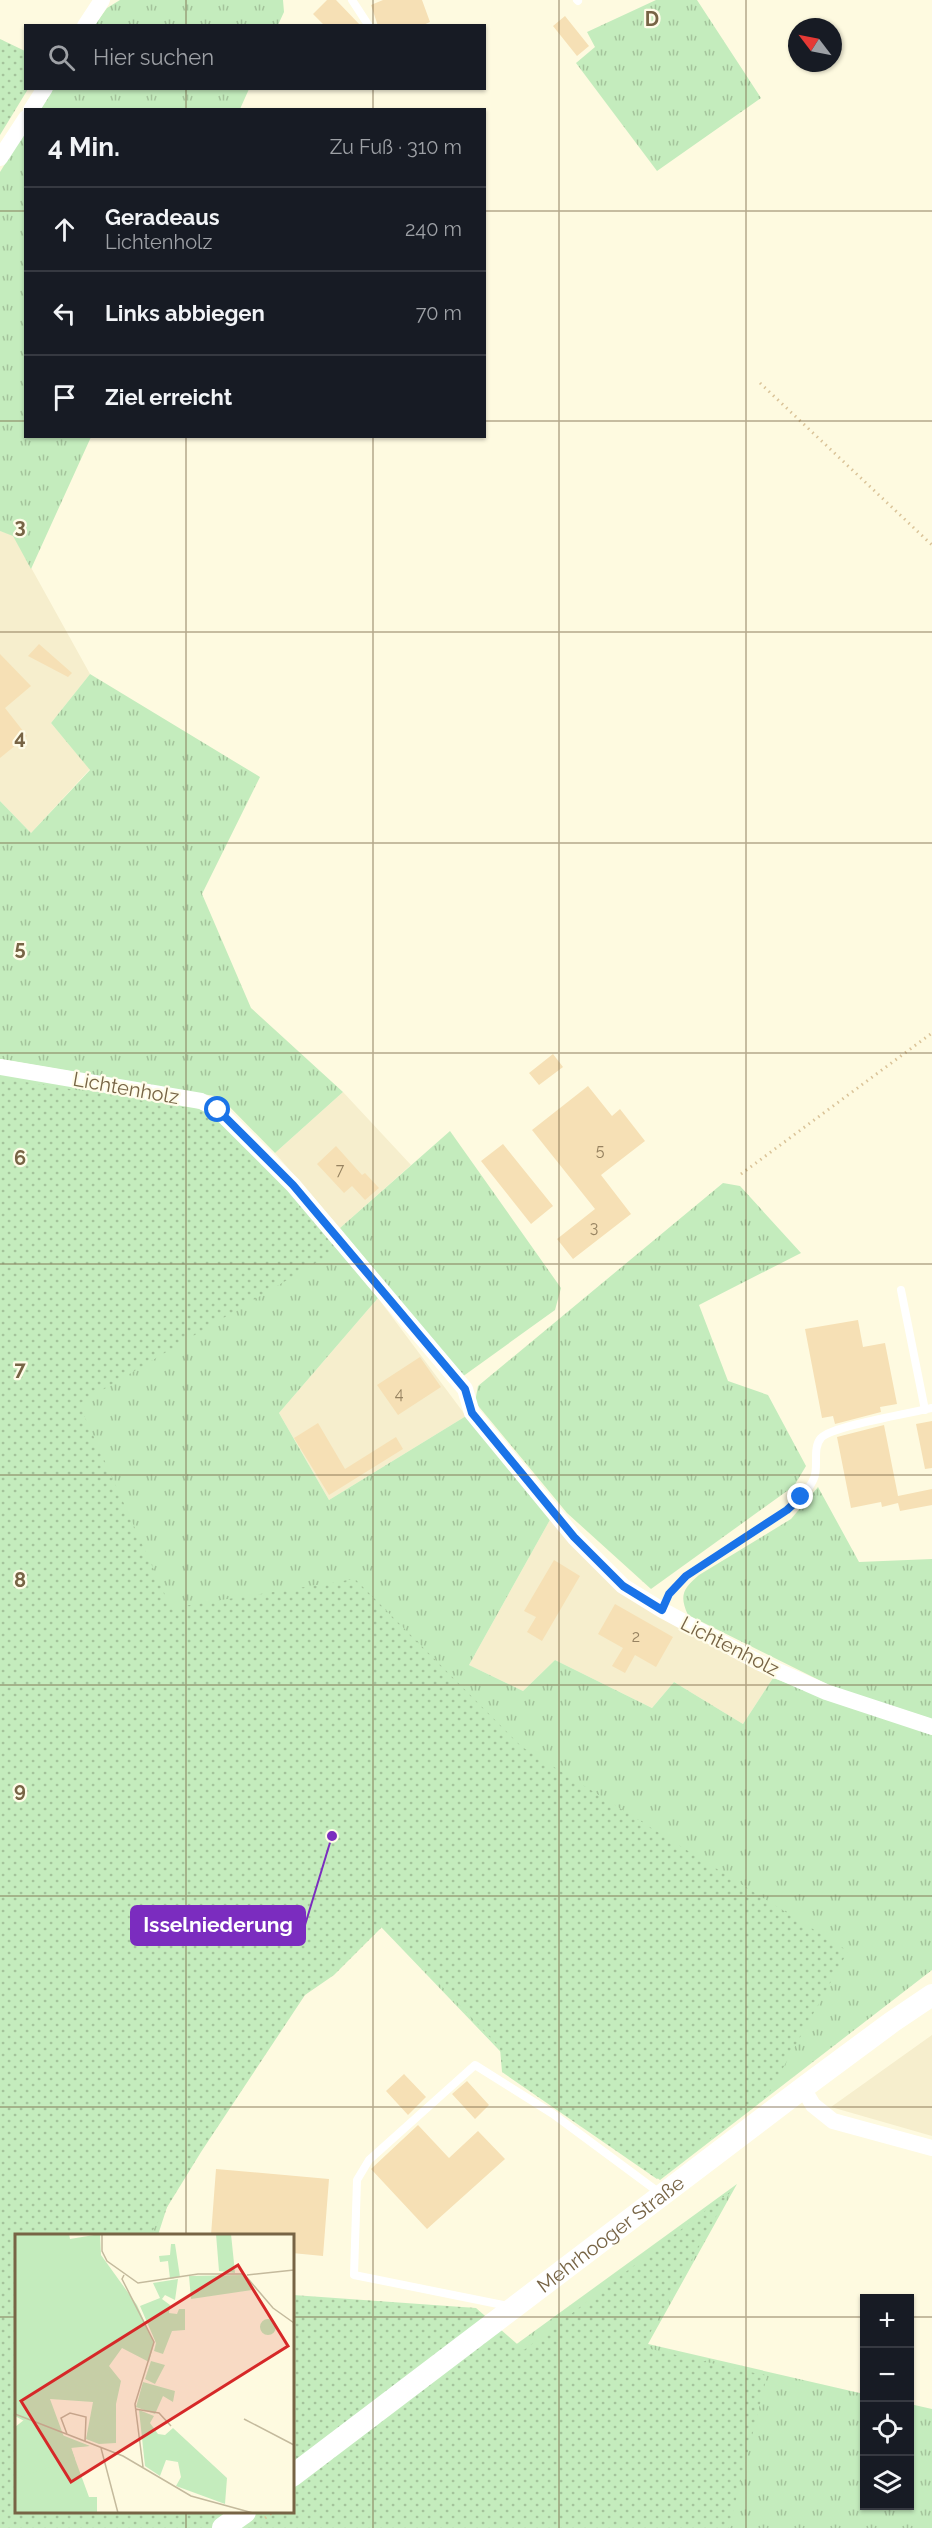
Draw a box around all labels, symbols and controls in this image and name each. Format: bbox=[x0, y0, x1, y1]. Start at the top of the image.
text: D bbox=[645, 7, 659, 31]
north arrow bbox=[788, 18, 842, 72]
search box bbox=[24, 24, 486, 90]
icon: search bbox=[45, 41, 78, 74]
text: Hier suchen bbox=[93, 44, 214, 70]
text: 4 Min. bbox=[48, 132, 120, 162]
text: Zu Fuß · 310 m bbox=[330, 135, 462, 159]
text: Geradeaus bbox=[105, 204, 220, 230]
icon: ahead bbox=[48, 213, 81, 246]
text: 240 m bbox=[405, 217, 462, 241]
text: Lichtenholz bbox=[105, 230, 212, 254]
icon: left bbox=[48, 297, 81, 330]
text: Links abbiegen bbox=[105, 300, 265, 326]
text: 70 m bbox=[416, 301, 462, 325]
icon: arrive bbox=[48, 381, 81, 414]
text: Ziel erreicht bbox=[105, 384, 232, 410]
text: 3 bbox=[14, 514, 26, 538]
text: 4 bbox=[14, 725, 26, 749]
text: 5 bbox=[14, 936, 26, 960]
street label: Lichtenholz bbox=[71, 1067, 181, 1109]
route start bbox=[204, 1096, 230, 1122]
house number: 5 bbox=[596, 1141, 605, 1160]
text: 6 bbox=[14, 1146, 26, 1170]
house number: 7 bbox=[336, 1160, 345, 1179]
house number: 3 bbox=[590, 1218, 598, 1237]
text: 7 bbox=[14, 1357, 26, 1381]
house number: 4 bbox=[395, 1384, 404, 1403]
route end bbox=[787, 1483, 813, 1509]
text: 8 bbox=[14, 1568, 26, 1592]
street label: Lichtenholz bbox=[677, 1611, 783, 1681]
house number: 2 bbox=[632, 1627, 640, 1646]
text: 9 bbox=[14, 1778, 26, 1802]
callout: Isselniederung bbox=[131, 1906, 305, 1945]
text: Isselniederung bbox=[143, 1912, 293, 1937]
street label: Mehrhooger Straße bbox=[532, 2170, 689, 2298]
inset map bbox=[15, 2234, 294, 2513]
map controls bbox=[860, 2294, 914, 2510]
button: + bbox=[860, 2294, 914, 2348]
button: − bbox=[860, 2348, 914, 2402]
button: locate bbox=[860, 2402, 914, 2456]
button: layers bbox=[860, 2456, 914, 2510]

